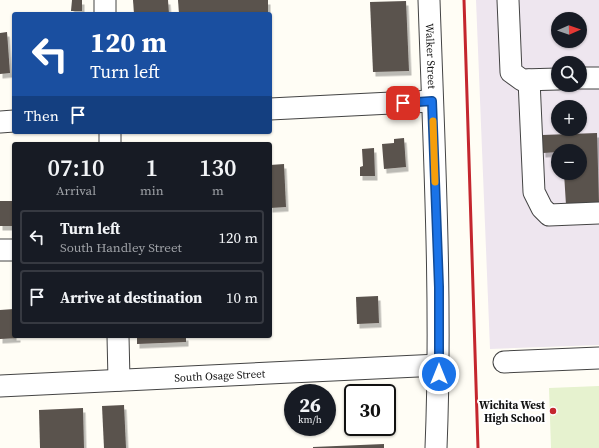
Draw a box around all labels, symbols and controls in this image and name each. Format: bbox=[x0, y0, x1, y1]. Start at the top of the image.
north arrow bbox=[551, 12, 587, 48]
map controls bbox=[551, 12, 587, 180]
text: 120 m bbox=[90, 23, 167, 61]
street label: Walker Street bbox=[422, 23, 440, 90]
icon: left bbox=[24, 28, 76, 80]
button: search bbox=[551, 56, 587, 92]
text: Turn left bbox=[90, 59, 160, 84]
pin bbox=[386, 86, 420, 120]
icon: arrive bbox=[392, 92, 414, 114]
button: + bbox=[551, 100, 587, 136]
icon: arrive bbox=[67, 104, 89, 126]
text: Then bbox=[24, 105, 59, 126]
button: − bbox=[551, 144, 587, 180]
text: 07:10 bbox=[47, 151, 105, 184]
text: 1 bbox=[146, 151, 158, 184]
text: 130 bbox=[199, 151, 237, 184]
text: Arrival bbox=[56, 182, 96, 199]
text: min bbox=[140, 182, 164, 199]
text: m bbox=[212, 182, 224, 199]
text: Turn left bbox=[60, 218, 120, 239]
icon: left bbox=[26, 226, 48, 248]
text: 120 m bbox=[218, 227, 258, 248]
text: South Handley Street bbox=[60, 239, 182, 256]
icon: arrive bbox=[26, 286, 48, 308]
text: Arrive at destination bbox=[60, 287, 202, 308]
text: 10 m bbox=[226, 287, 258, 308]
position arrow bbox=[418, 353, 460, 395]
street label: South Osage Street bbox=[174, 366, 266, 385]
speed limit sign: 30 bbox=[344, 384, 396, 436]
text: 26 bbox=[299, 391, 321, 419]
place label: Wichita West High School bbox=[479, 398, 546, 426]
marker: Wichita West High School bbox=[548, 406, 558, 416]
text: km/h bbox=[298, 413, 322, 426]

